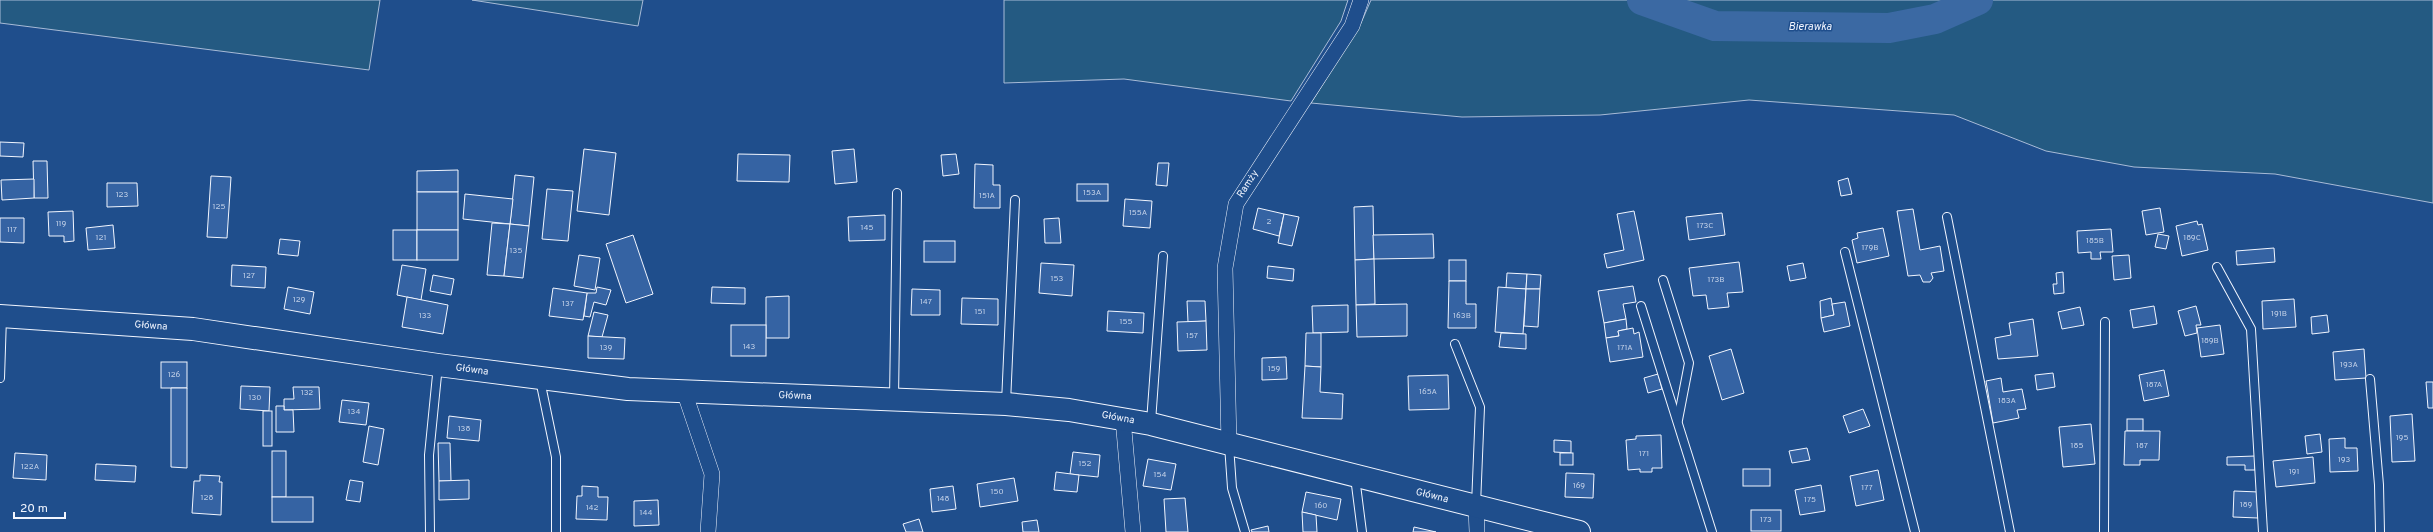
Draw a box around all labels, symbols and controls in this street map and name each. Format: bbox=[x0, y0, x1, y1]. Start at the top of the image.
water label: Bierawka bbox=[1788, 20, 1832, 34]
street label: Ramży bbox=[1234, 168, 1262, 200]
house number: 153A bbox=[1083, 188, 1102, 198]
house number: 123 bbox=[116, 190, 129, 200]
house number: 151A bbox=[979, 191, 996, 201]
house number: 125 bbox=[213, 202, 225, 212]
house number: 155A bbox=[1129, 208, 1148, 218]
house number: 2 bbox=[1267, 217, 1272, 227]
house number: 119 bbox=[56, 219, 67, 229]
house number: 173C bbox=[1697, 221, 1713, 231]
house number: 145 bbox=[861, 223, 873, 233]
house number: 117 bbox=[7, 225, 17, 235]
house number: 121 bbox=[96, 233, 106, 243]
house number: 189C bbox=[2183, 233, 2201, 243]
house number: 185B bbox=[2086, 236, 2104, 246]
house number: 179B bbox=[1861, 243, 1879, 253]
house number: 135 bbox=[510, 246, 522, 256]
house number: 127 bbox=[243, 271, 255, 281]
house number: 153 bbox=[1051, 274, 1064, 284]
house number: 173B bbox=[1707, 275, 1725, 285]
house number: 129 bbox=[293, 295, 306, 305]
house number: 147 bbox=[920, 297, 932, 307]
house number: 137 bbox=[562, 299, 574, 309]
house number: 151 bbox=[975, 307, 985, 317]
house number: 191B bbox=[2271, 309, 2287, 319]
house number: 133 bbox=[419, 311, 431, 321]
house number: 163B bbox=[1453, 311, 1471, 321]
house number: 155 bbox=[1120, 317, 1132, 327]
street label: Główna bbox=[134, 318, 168, 334]
house number: 157 bbox=[1186, 331, 1198, 341]
house number: 189B bbox=[2201, 336, 2219, 346]
house number: 143 bbox=[743, 342, 755, 352]
house number: 139 bbox=[600, 343, 612, 353]
house number: 171A bbox=[1617, 343, 1633, 353]
house number: 193A bbox=[2340, 360, 2359, 370]
street label: Główna bbox=[455, 361, 489, 379]
house number: 159 bbox=[1268, 364, 1281, 374]
house number: 126 bbox=[168, 370, 181, 380]
house number: 187A bbox=[2146, 380, 2163, 390]
house number: 165A bbox=[1419, 387, 1438, 397]
house number: 132 bbox=[301, 388, 313, 398]
street label: Główna bbox=[778, 389, 812, 403]
house number: 130 bbox=[249, 393, 261, 403]
house number: 183A bbox=[1998, 396, 2017, 406]
house number: 134 bbox=[348, 407, 360, 417]
street label: Główna bbox=[1101, 409, 1135, 427]
house number: 138 bbox=[458, 424, 470, 434]
house number: 195 bbox=[2396, 433, 2408, 443]
house number: 185 bbox=[2071, 441, 2083, 451]
house number: 187 bbox=[2136, 441, 2148, 451]
house number: 171 bbox=[1639, 449, 1649, 459]
house number: 193 bbox=[2338, 455, 2350, 465]
house number: 152 bbox=[1079, 459, 1092, 469]
house number: 122A bbox=[21, 462, 40, 472]
house number: 191 bbox=[2289, 467, 2299, 477]
house number: 154 bbox=[1153, 470, 1167, 480]
house number: 169 bbox=[1573, 481, 1585, 491]
house number: 177 bbox=[1861, 483, 1873, 493]
street label: Główna bbox=[1414, 486, 1450, 506]
house number: 150 bbox=[990, 487, 1004, 497]
house number: 128 bbox=[201, 493, 213, 503]
scale bar bbox=[14, 494, 65, 520]
house number: 148 bbox=[937, 494, 949, 504]
house number: 175 bbox=[1804, 495, 1816, 505]
house number: 189 bbox=[2240, 500, 2252, 510]
text: 20 m bbox=[20, 501, 48, 517]
house number: 160 bbox=[1315, 501, 1327, 511]
house number: 142 bbox=[586, 503, 598, 513]
house number: 144 bbox=[640, 508, 652, 518]
house number: 173 bbox=[1760, 515, 1772, 525]

